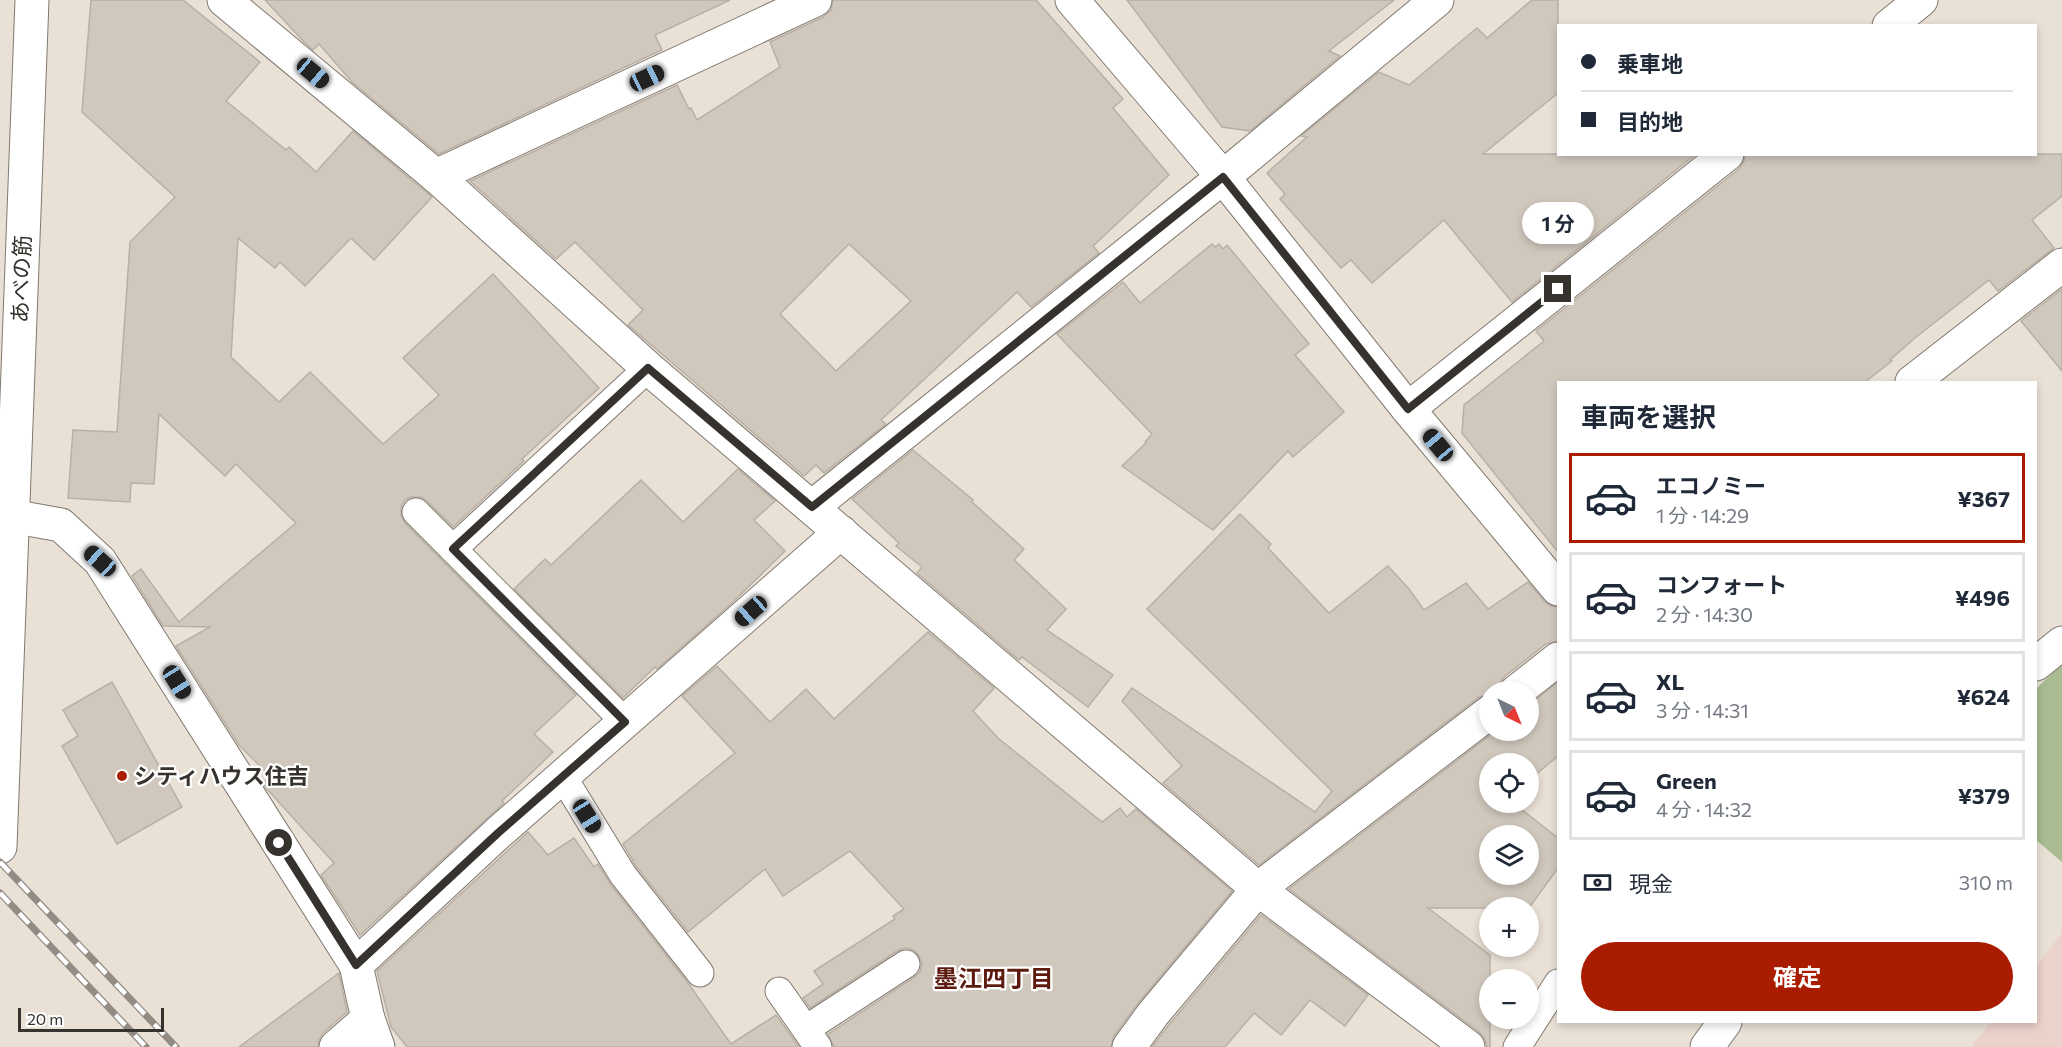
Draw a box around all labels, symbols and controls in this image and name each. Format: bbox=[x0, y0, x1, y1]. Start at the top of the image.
text: 乗車地 bbox=[1617, 50, 1683, 77]
car bbox=[293, 55, 333, 91]
car bbox=[627, 62, 667, 94]
text: 目的地 bbox=[1617, 108, 1683, 135]
callout: 1 分 bbox=[1522, 202, 1594, 244]
text: 1 分 bbox=[1542, 211, 1574, 235]
street label: あべの筋 bbox=[5, 235, 36, 323]
route end bbox=[1544, 275, 1571, 302]
text: 車両を選択 bbox=[1581, 400, 1716, 433]
car bbox=[1420, 425, 1456, 465]
icon: car bbox=[1584, 471, 1638, 525]
text: エコノミー bbox=[1656, 472, 1766, 499]
text: ¥367 bbox=[1958, 485, 2010, 512]
text: 1 分 · 14:29 bbox=[1656, 503, 1749, 527]
car bbox=[81, 542, 119, 580]
icon: car bbox=[1584, 570, 1638, 624]
text: コンフォート bbox=[1656, 571, 1787, 598]
text: ¥496 bbox=[1955, 584, 2010, 611]
car bbox=[732, 592, 770, 630]
text: 2 分 · 14:30 bbox=[1656, 602, 1753, 626]
car bbox=[160, 662, 194, 702]
text: XL bbox=[1656, 668, 1684, 695]
icon: car bbox=[1584, 669, 1638, 723]
north arrow bbox=[1479, 681, 1539, 741]
map controls bbox=[1479, 681, 1539, 1029]
text: ¥624 bbox=[1957, 683, 2010, 710]
text: 3 分 · 14:31 bbox=[1656, 698, 1749, 722]
button: locate bbox=[1479, 753, 1539, 813]
place label: シティハウス住吉 bbox=[134, 762, 309, 789]
text: Green bbox=[1656, 767, 1717, 794]
icon: car bbox=[1584, 768, 1638, 822]
marker: シティハウス住吉 bbox=[115, 769, 129, 783]
text: ¥379 bbox=[1958, 782, 2010, 809]
car bbox=[570, 796, 604, 836]
text: 4 分 · 14:32 bbox=[1656, 797, 1752, 821]
button: layers bbox=[1479, 825, 1539, 885]
route start bbox=[265, 829, 292, 856]
icon: cash bbox=[1581, 866, 1614, 899]
text: 現金 bbox=[1629, 870, 1673, 897]
text: 310 m bbox=[1959, 870, 2013, 894]
button: + bbox=[1479, 897, 1539, 957]
button: 確定 bbox=[1581, 942, 2013, 1011]
district label: 墨江四丁目 bbox=[934, 963, 1054, 992]
button: − bbox=[1479, 969, 1539, 1029]
scale bar bbox=[18, 1005, 164, 1032]
text: 20 m bbox=[27, 1009, 63, 1028]

